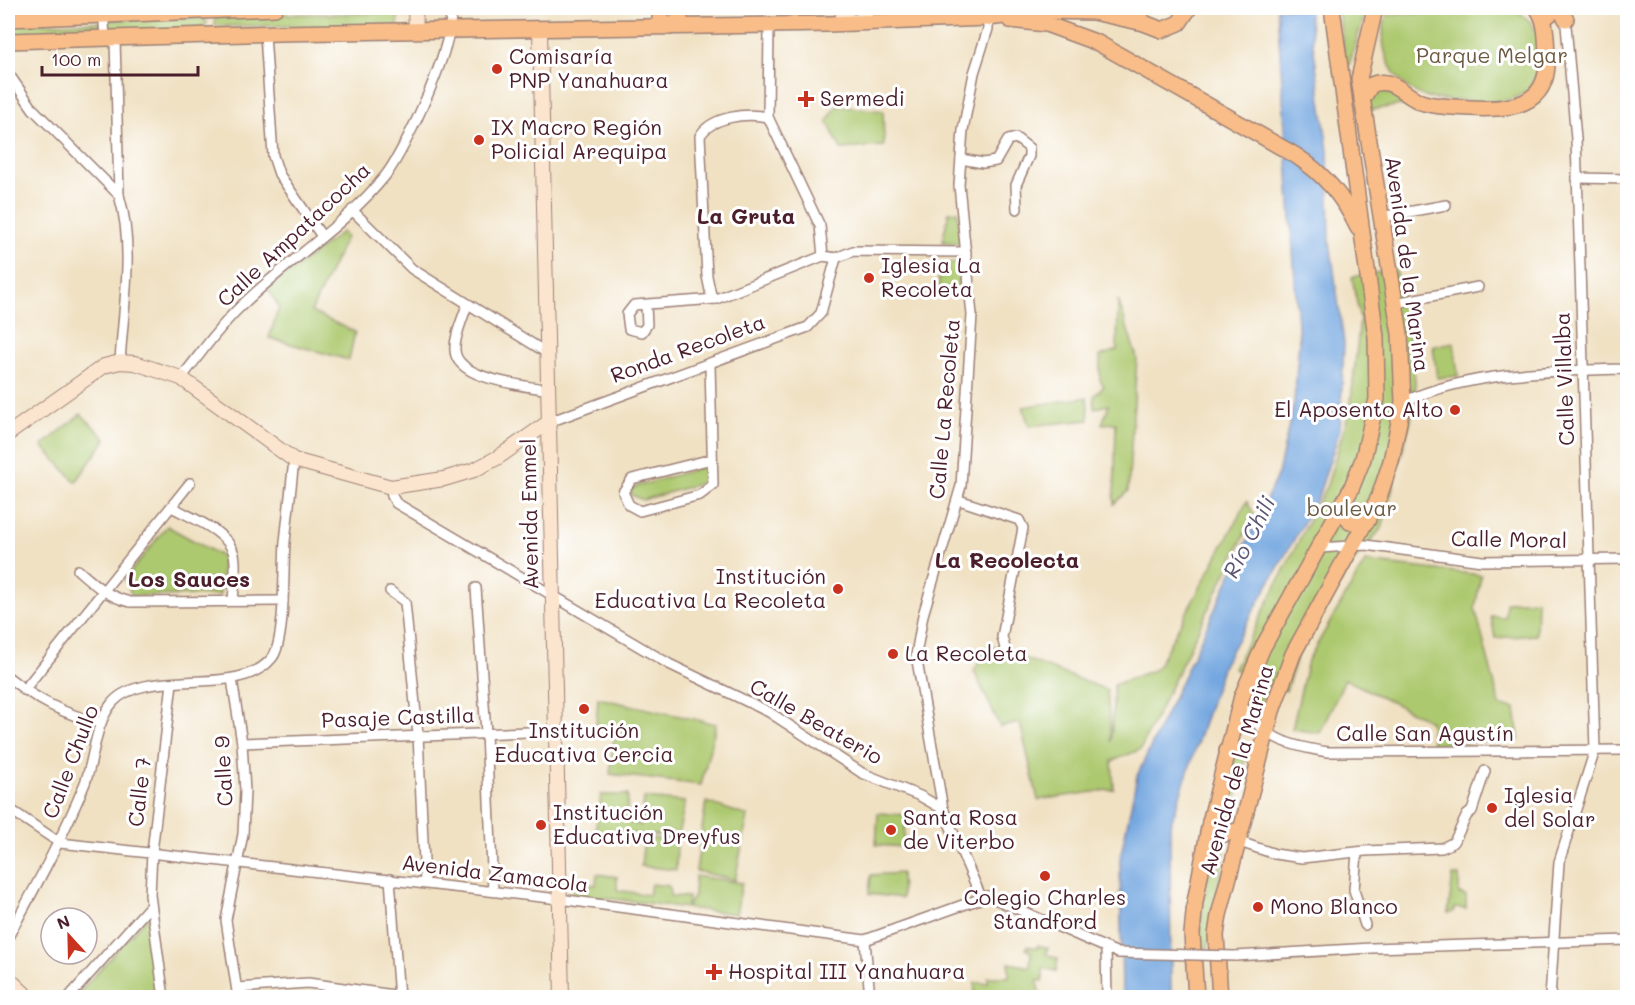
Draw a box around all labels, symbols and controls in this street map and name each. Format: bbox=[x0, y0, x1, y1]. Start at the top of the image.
scale bar bbox=[42, 39, 198, 77]
park label: Parque Melgar bbox=[1416, 41, 1568, 68]
place label: Comisaría PNP Yanahuara bbox=[509, 42, 668, 93]
text: 100 m bbox=[51, 47, 101, 71]
marker: Comisaría PNP Yanahuara bbox=[490, 62, 504, 76]
place label: Sermedi bbox=[820, 84, 905, 111]
marker: Sermedi bbox=[797, 90, 815, 108]
place label: IX Macro Región Policial Arequipa bbox=[491, 113, 667, 164]
marker: IX Macro Región Policial Arequipa bbox=[472, 133, 486, 147]
street label: Avenida de la Marina bbox=[1380, 154, 1437, 373]
street label: Calle Ampatacocha bbox=[211, 156, 375, 312]
district label: La Gruta bbox=[697, 201, 795, 230]
place label: Iglesia La Recoleta bbox=[881, 251, 981, 302]
marker: Iglesia La Recoleta bbox=[862, 271, 876, 285]
street label: Ronda Recoleta bbox=[607, 307, 768, 388]
street label: Calle Villalba bbox=[1548, 312, 1579, 446]
street label: Calle La Recoleta bbox=[922, 318, 965, 500]
place label: El Aposento Alto bbox=[1274, 395, 1443, 422]
marker: El Aposento Alto bbox=[1448, 403, 1462, 417]
street label: Avenida Emmel bbox=[514, 438, 543, 590]
water label: Río Chili bbox=[1216, 491, 1282, 583]
park label: boulevar bbox=[1307, 494, 1397, 521]
street label: Calle Moral bbox=[1451, 524, 1567, 553]
district label: La Recolecta bbox=[935, 545, 1079, 574]
place label: Institución Educativa La Recoleta bbox=[594, 562, 826, 613]
district label: Los Sauces bbox=[128, 564, 250, 593]
marker: Institución Educativa La Recoleta bbox=[831, 582, 845, 596]
place label: La Recoleta bbox=[905, 639, 1028, 666]
marker: La Recoleta bbox=[886, 647, 900, 661]
street label: Avenida de la Marina bbox=[1193, 661, 1278, 878]
street label: Calle Beaterio bbox=[745, 672, 888, 770]
street label: Pasaje Castilla bbox=[321, 700, 475, 733]
street label: Calle Chullo bbox=[36, 701, 104, 822]
marker: Institución Educativa Cercia bbox=[577, 702, 591, 716]
place label: Institución Educativa Cercia bbox=[494, 716, 674, 767]
street label: Calle San Agustín bbox=[1336, 719, 1514, 746]
street label: Calle 9 bbox=[207, 735, 238, 807]
street label: Calle 7 bbox=[121, 755, 156, 828]
place label: Iglesia del Solar bbox=[1504, 781, 1595, 832]
place label: Institución Educativa Dreyfus bbox=[553, 798, 741, 849]
marker: Iglesia del Solar bbox=[1485, 801, 1499, 815]
place label: Santa Rosa de Viterbo bbox=[903, 803, 1018, 854]
marker: Institución Educativa Dreyfus bbox=[534, 818, 548, 832]
marker: Santa Rosa de Viterbo bbox=[884, 823, 898, 837]
street label: Avenida Zamacola bbox=[400, 848, 590, 897]
marker: Colegio Charles Standford bbox=[1038, 869, 1052, 883]
place label: Colegio Charles Standford bbox=[964, 883, 1126, 934]
place label: Mono Blanco bbox=[1270, 892, 1398, 919]
marker: Mono Blanco bbox=[1251, 900, 1265, 914]
north arrow bbox=[39, 906, 99, 966]
text: N bbox=[54, 910, 73, 934]
place label: Hospital III Yanahuara bbox=[728, 957, 965, 984]
marker: Hospital III Yanahuara bbox=[705, 963, 723, 981]

